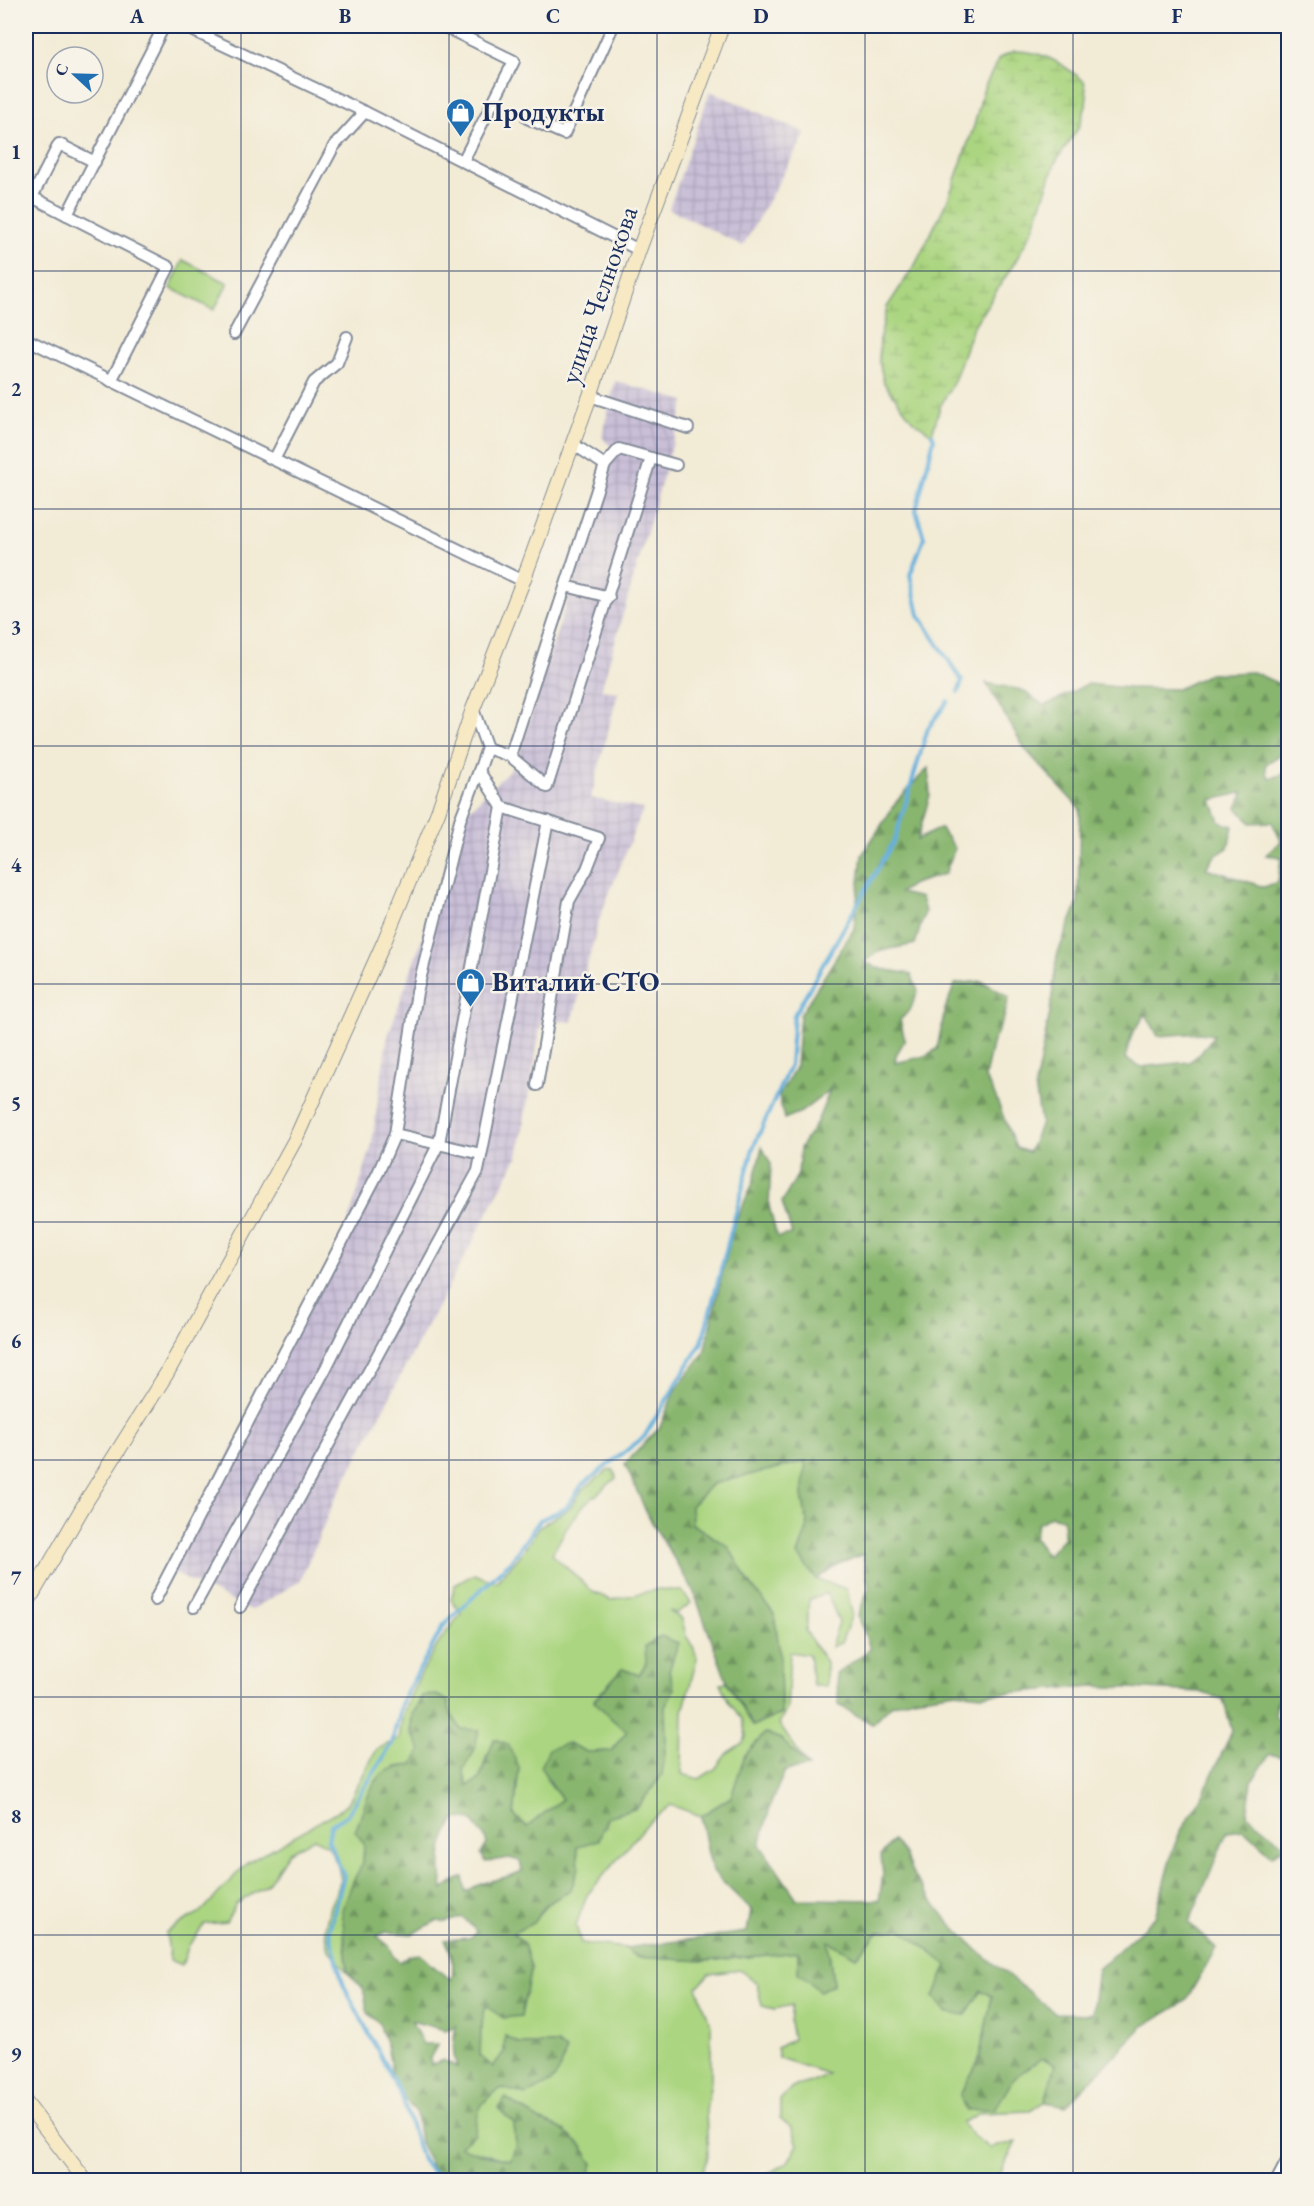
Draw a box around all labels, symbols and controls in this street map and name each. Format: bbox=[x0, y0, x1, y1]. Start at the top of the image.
text: A bbox=[129, 3, 145, 29]
text: B bbox=[339, 3, 351, 29]
text: C bbox=[546, 3, 560, 29]
text: D bbox=[753, 3, 769, 29]
text: E bbox=[963, 3, 975, 29]
text: F bbox=[1172, 3, 1183, 29]
north arrow bbox=[45, 45, 105, 105]
text: С bbox=[50, 60, 73, 79]
place label: Продукты bbox=[482, 94, 605, 129]
shop icon: Продукты bbox=[445, 96, 477, 138]
text: 1 bbox=[11, 139, 21, 165]
street label: улица Челнокова bbox=[552, 201, 645, 388]
text: 2 bbox=[11, 376, 22, 402]
text: 3 bbox=[11, 614, 21, 640]
text: 4 bbox=[11, 852, 22, 878]
place label: Виталий СТО bbox=[492, 964, 660, 999]
shop icon: Виталий СТО bbox=[455, 966, 487, 1008]
text: 5 bbox=[11, 1090, 21, 1116]
text: 6 bbox=[11, 1328, 22, 1354]
text: 7 bbox=[11, 1565, 22, 1591]
text: 8 bbox=[11, 1803, 21, 1829]
text: 9 bbox=[11, 2041, 22, 2067]

